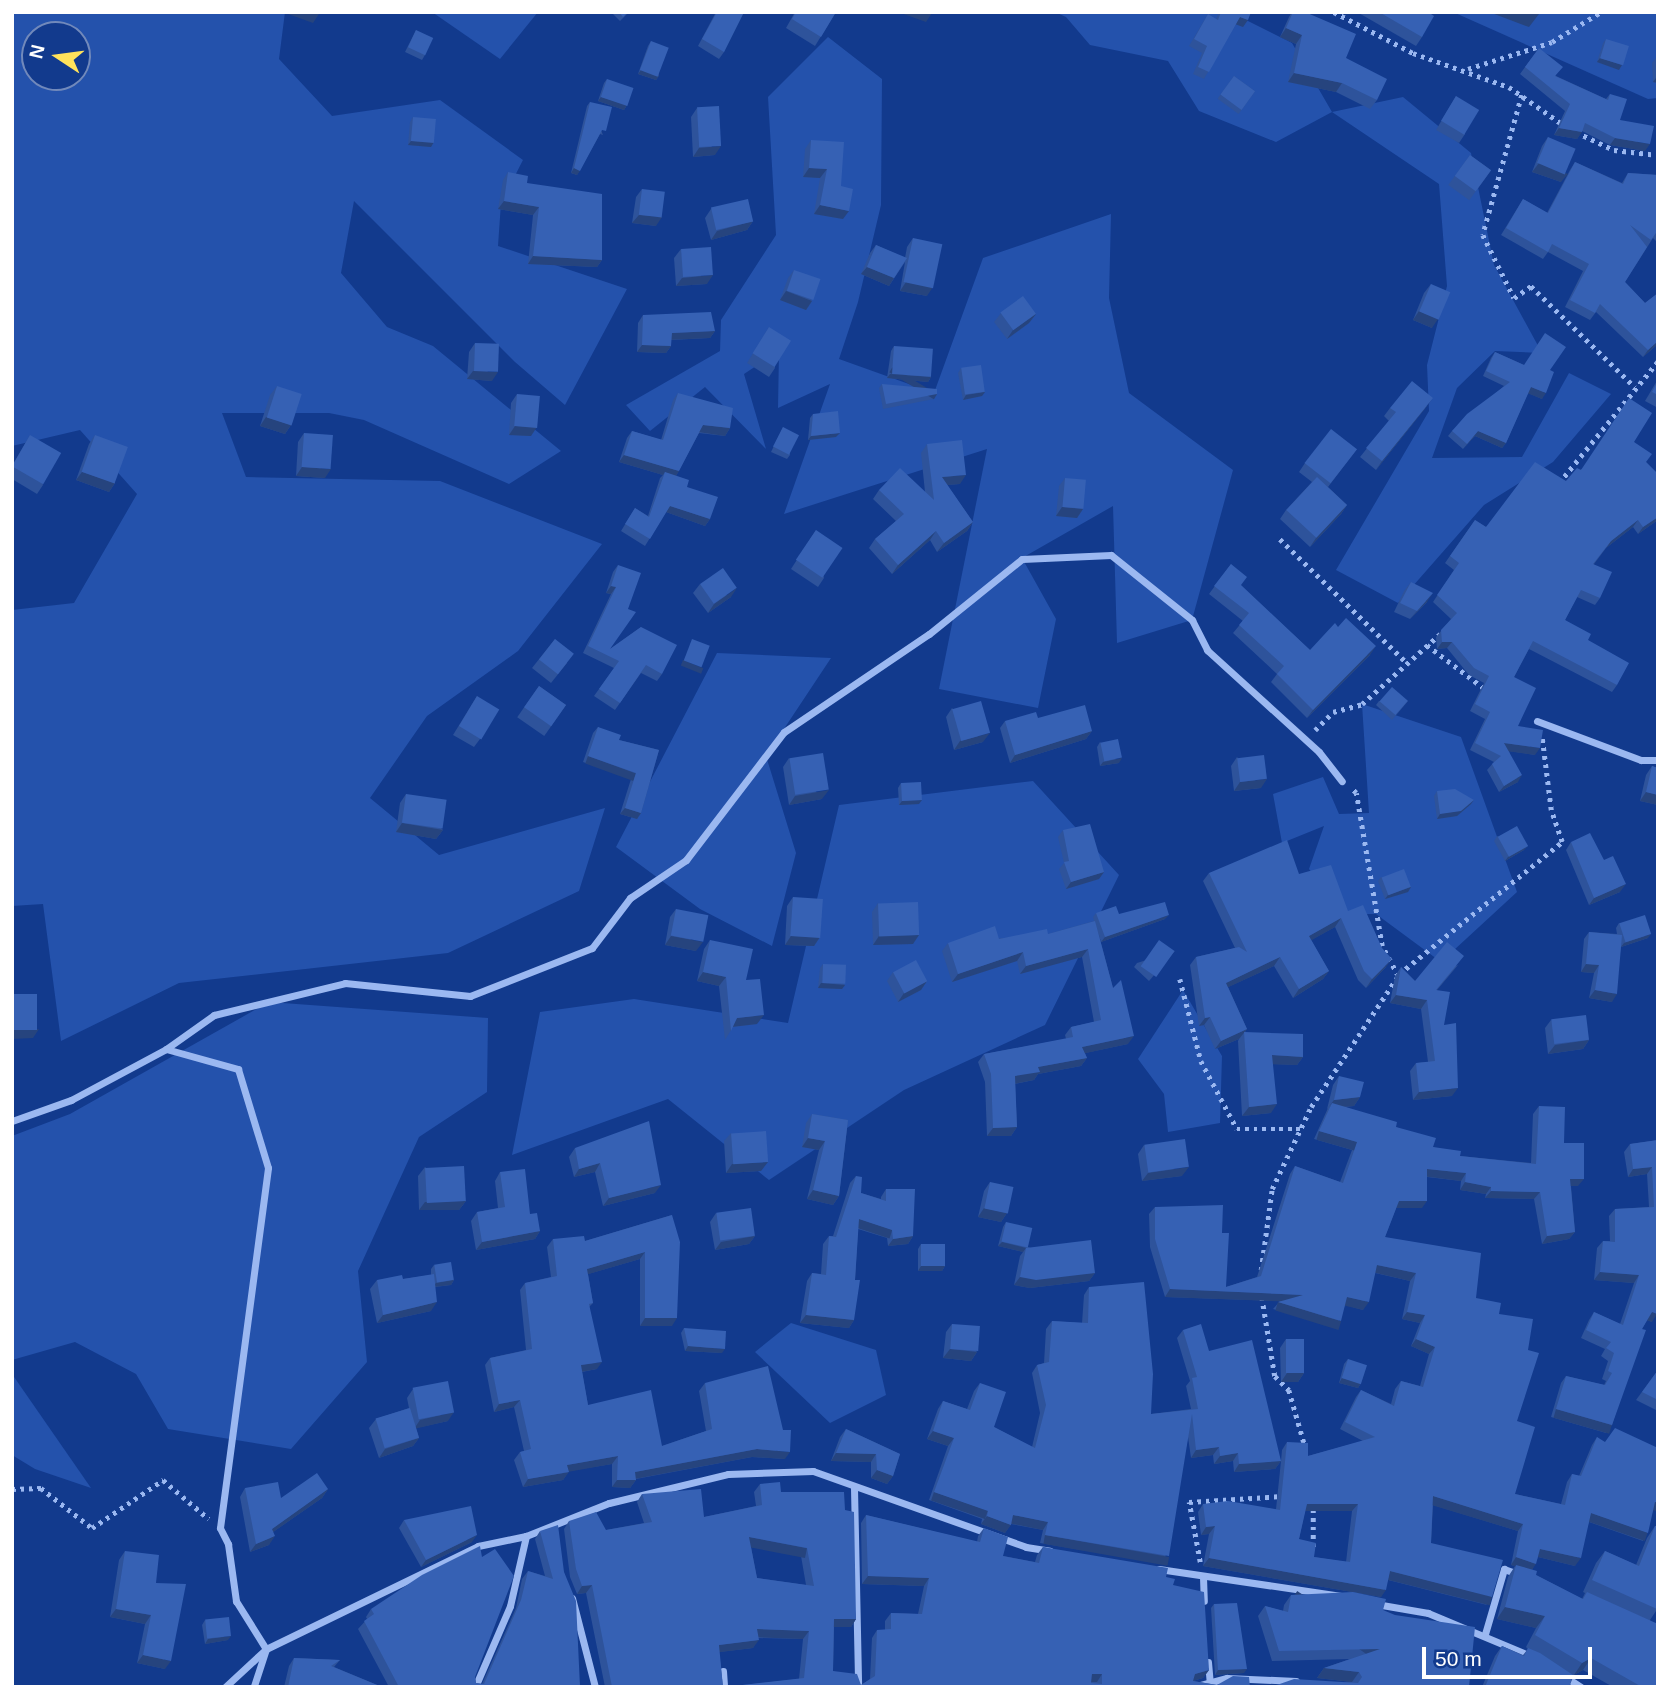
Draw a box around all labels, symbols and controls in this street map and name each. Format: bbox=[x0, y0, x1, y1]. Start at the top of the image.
north arrow bbox=[21, 21, 91, 91]
text: N bbox=[25, 43, 49, 61]
scale bar bbox=[1425, 1632, 1595, 1676]
text: 50 m bbox=[1435, 1647, 1482, 1670]

